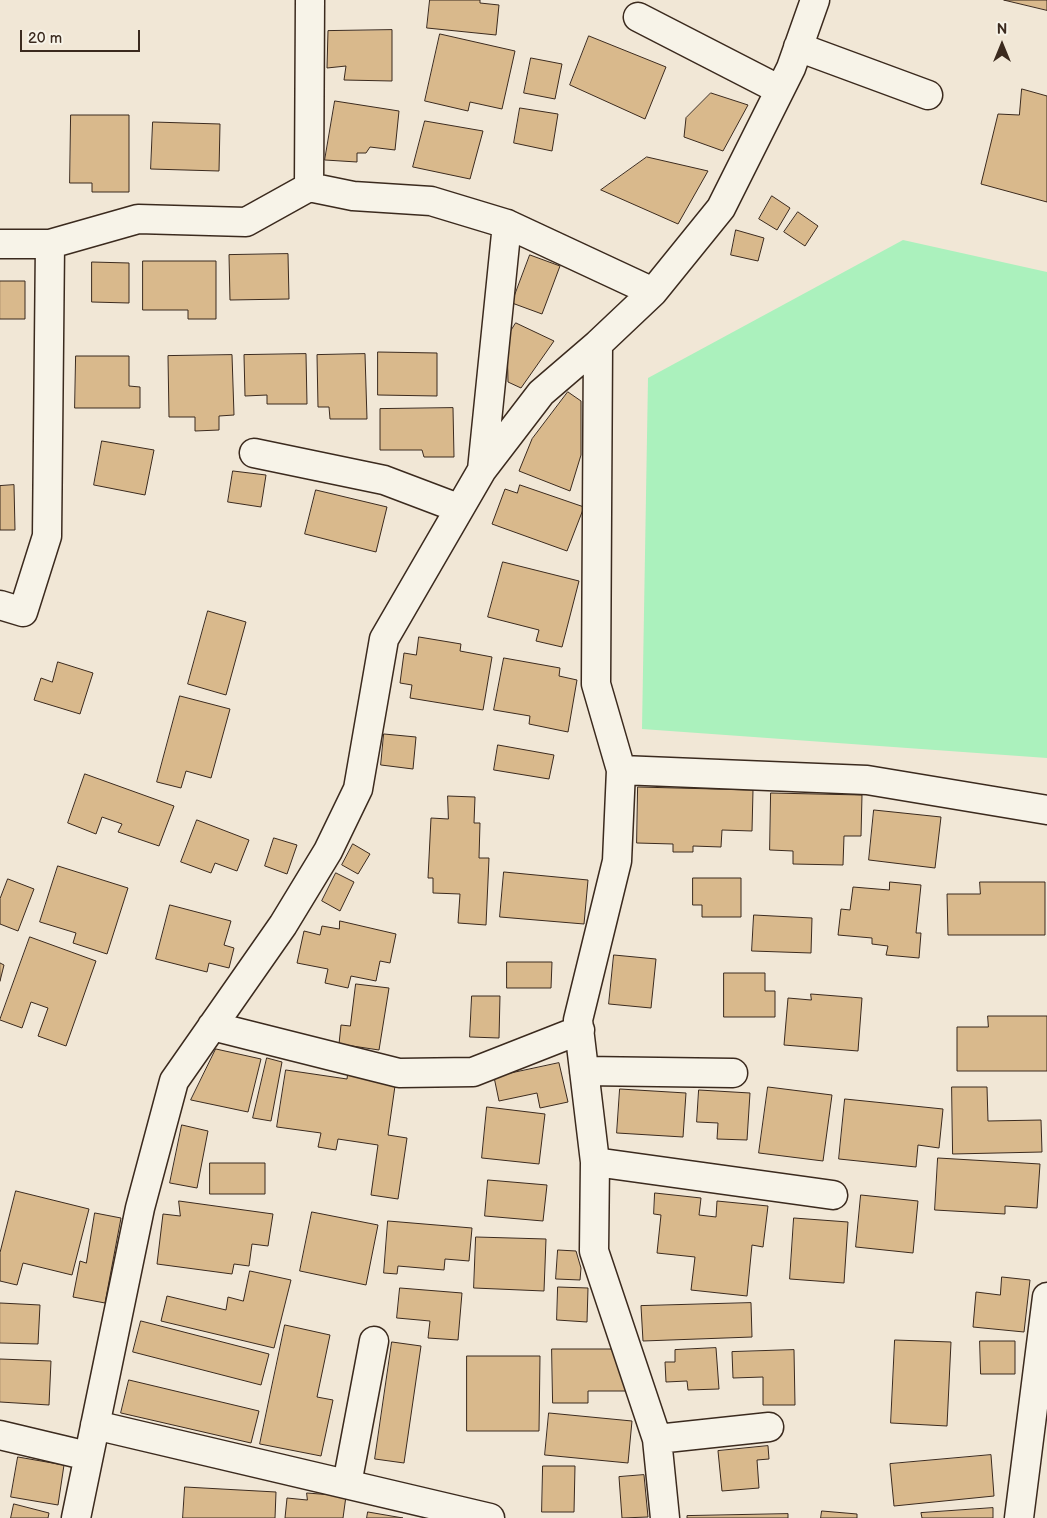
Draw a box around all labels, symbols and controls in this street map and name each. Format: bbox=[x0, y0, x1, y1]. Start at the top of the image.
scale bar bbox=[22, 20, 142, 52]
north arrow bbox=[977, 20, 1027, 70]
text: N bbox=[997, 21, 1007, 38]
text: 20 m bbox=[28, 29, 62, 48]

